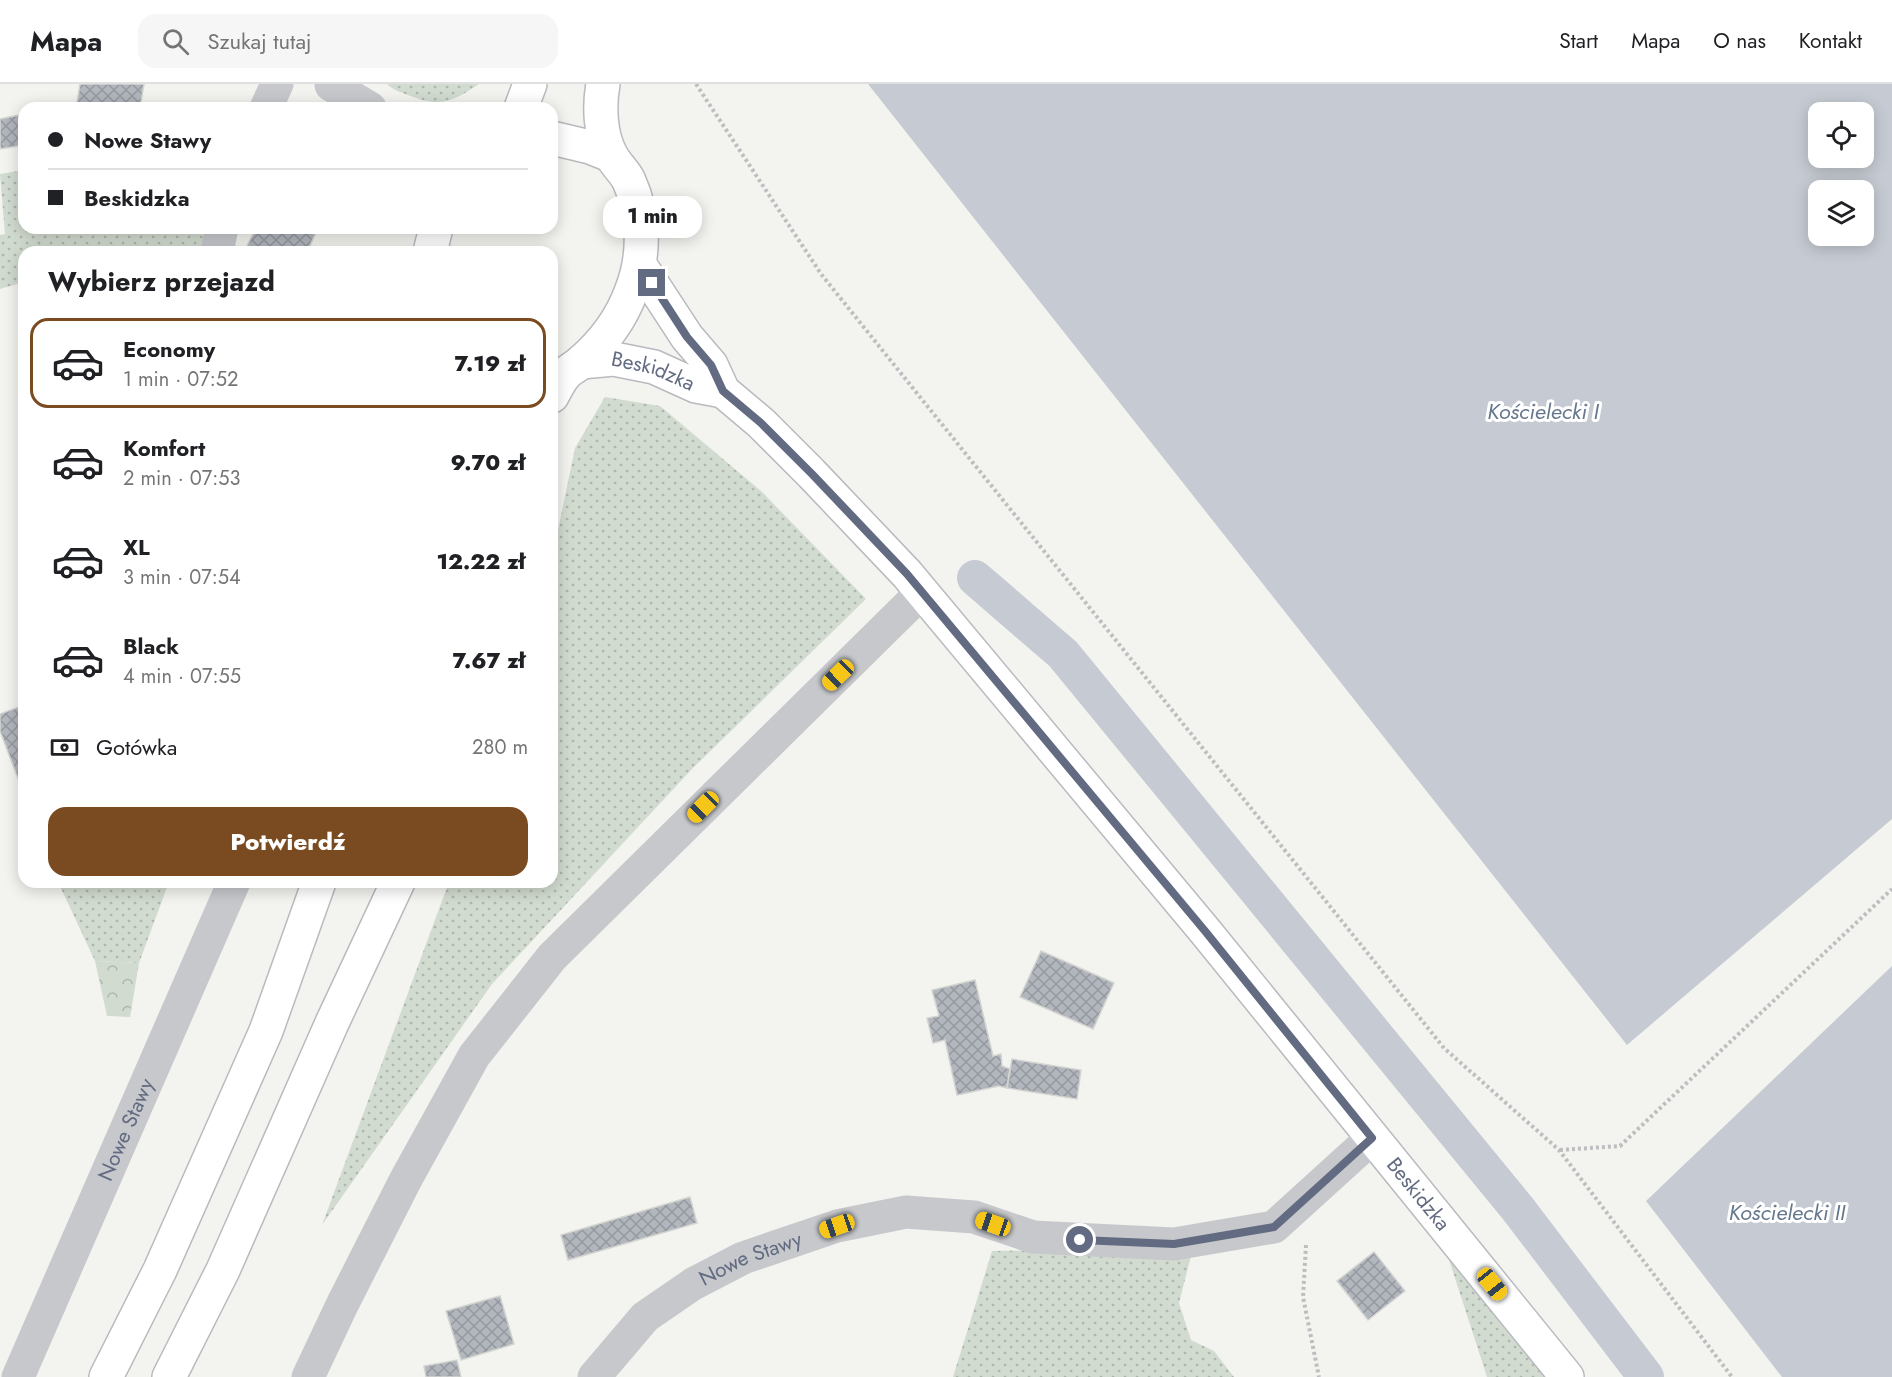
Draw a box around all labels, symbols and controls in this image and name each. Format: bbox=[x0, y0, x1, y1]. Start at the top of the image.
search box bbox=[138, 14, 558, 68]
text: Mapa bbox=[30, 21, 102, 62]
icon: search bbox=[159, 25, 192, 58]
text: Szukaj tutaj bbox=[207, 25, 311, 57]
text: Start bbox=[1559, 26, 1598, 56]
text: Mapa bbox=[1631, 26, 1680, 56]
text: O nas bbox=[1713, 26, 1766, 56]
text: Kontakt bbox=[1799, 26, 1862, 56]
map controls bbox=[1808, 102, 1874, 246]
button: locate bbox=[1808, 102, 1874, 168]
text: Nowe Stawy bbox=[84, 124, 211, 156]
button: layers bbox=[1808, 180, 1874, 246]
text: Beskidzka bbox=[84, 182, 190, 214]
callout: 1 min bbox=[602, 196, 702, 238]
text: 1 min bbox=[627, 202, 678, 231]
text: Wybierz przejazd bbox=[48, 262, 275, 301]
route end bbox=[638, 269, 665, 296]
text: Economy bbox=[123, 333, 215, 365]
icon: car bbox=[51, 336, 105, 390]
street label: Beskidzka bbox=[609, 344, 700, 399]
text: 7.19 zł bbox=[455, 347, 525, 379]
text: 1 min · 07:52 bbox=[123, 365, 238, 394]
water label: Kościelecki I bbox=[1487, 395, 1599, 427]
text: Komfort bbox=[123, 432, 205, 464]
icon: car bbox=[51, 435, 105, 489]
text: 9.70 zł bbox=[451, 446, 525, 478]
text: 2 min · 07:53 bbox=[123, 464, 240, 493]
text: XL bbox=[123, 531, 150, 563]
icon: car bbox=[51, 534, 105, 588]
text: 12.22 zł bbox=[436, 545, 525, 577]
text: 3 min · 07:54 bbox=[123, 563, 241, 592]
text: Black bbox=[123, 630, 179, 662]
icon: car bbox=[51, 633, 105, 687]
text: 7.67 zł bbox=[452, 644, 525, 676]
car bbox=[819, 656, 857, 694]
text: 4 min · 07:55 bbox=[123, 662, 241, 691]
icon: cash bbox=[48, 731, 81, 764]
text: Gotówka bbox=[96, 731, 177, 763]
text: 280 m bbox=[472, 733, 528, 762]
car bbox=[684, 788, 722, 826]
button: Potwierdź bbox=[48, 807, 528, 876]
street label: Nowe Stawy bbox=[90, 1073, 162, 1186]
street label: Beskidzka bbox=[1379, 1151, 1457, 1237]
water label: Kościelecki II bbox=[1729, 1196, 1846, 1228]
car bbox=[973, 1210, 1013, 1238]
car bbox=[817, 1212, 857, 1240]
street label: Nowe Stawy bbox=[693, 1224, 807, 1293]
route start bbox=[1066, 1226, 1093, 1253]
car bbox=[1474, 1264, 1510, 1304]

